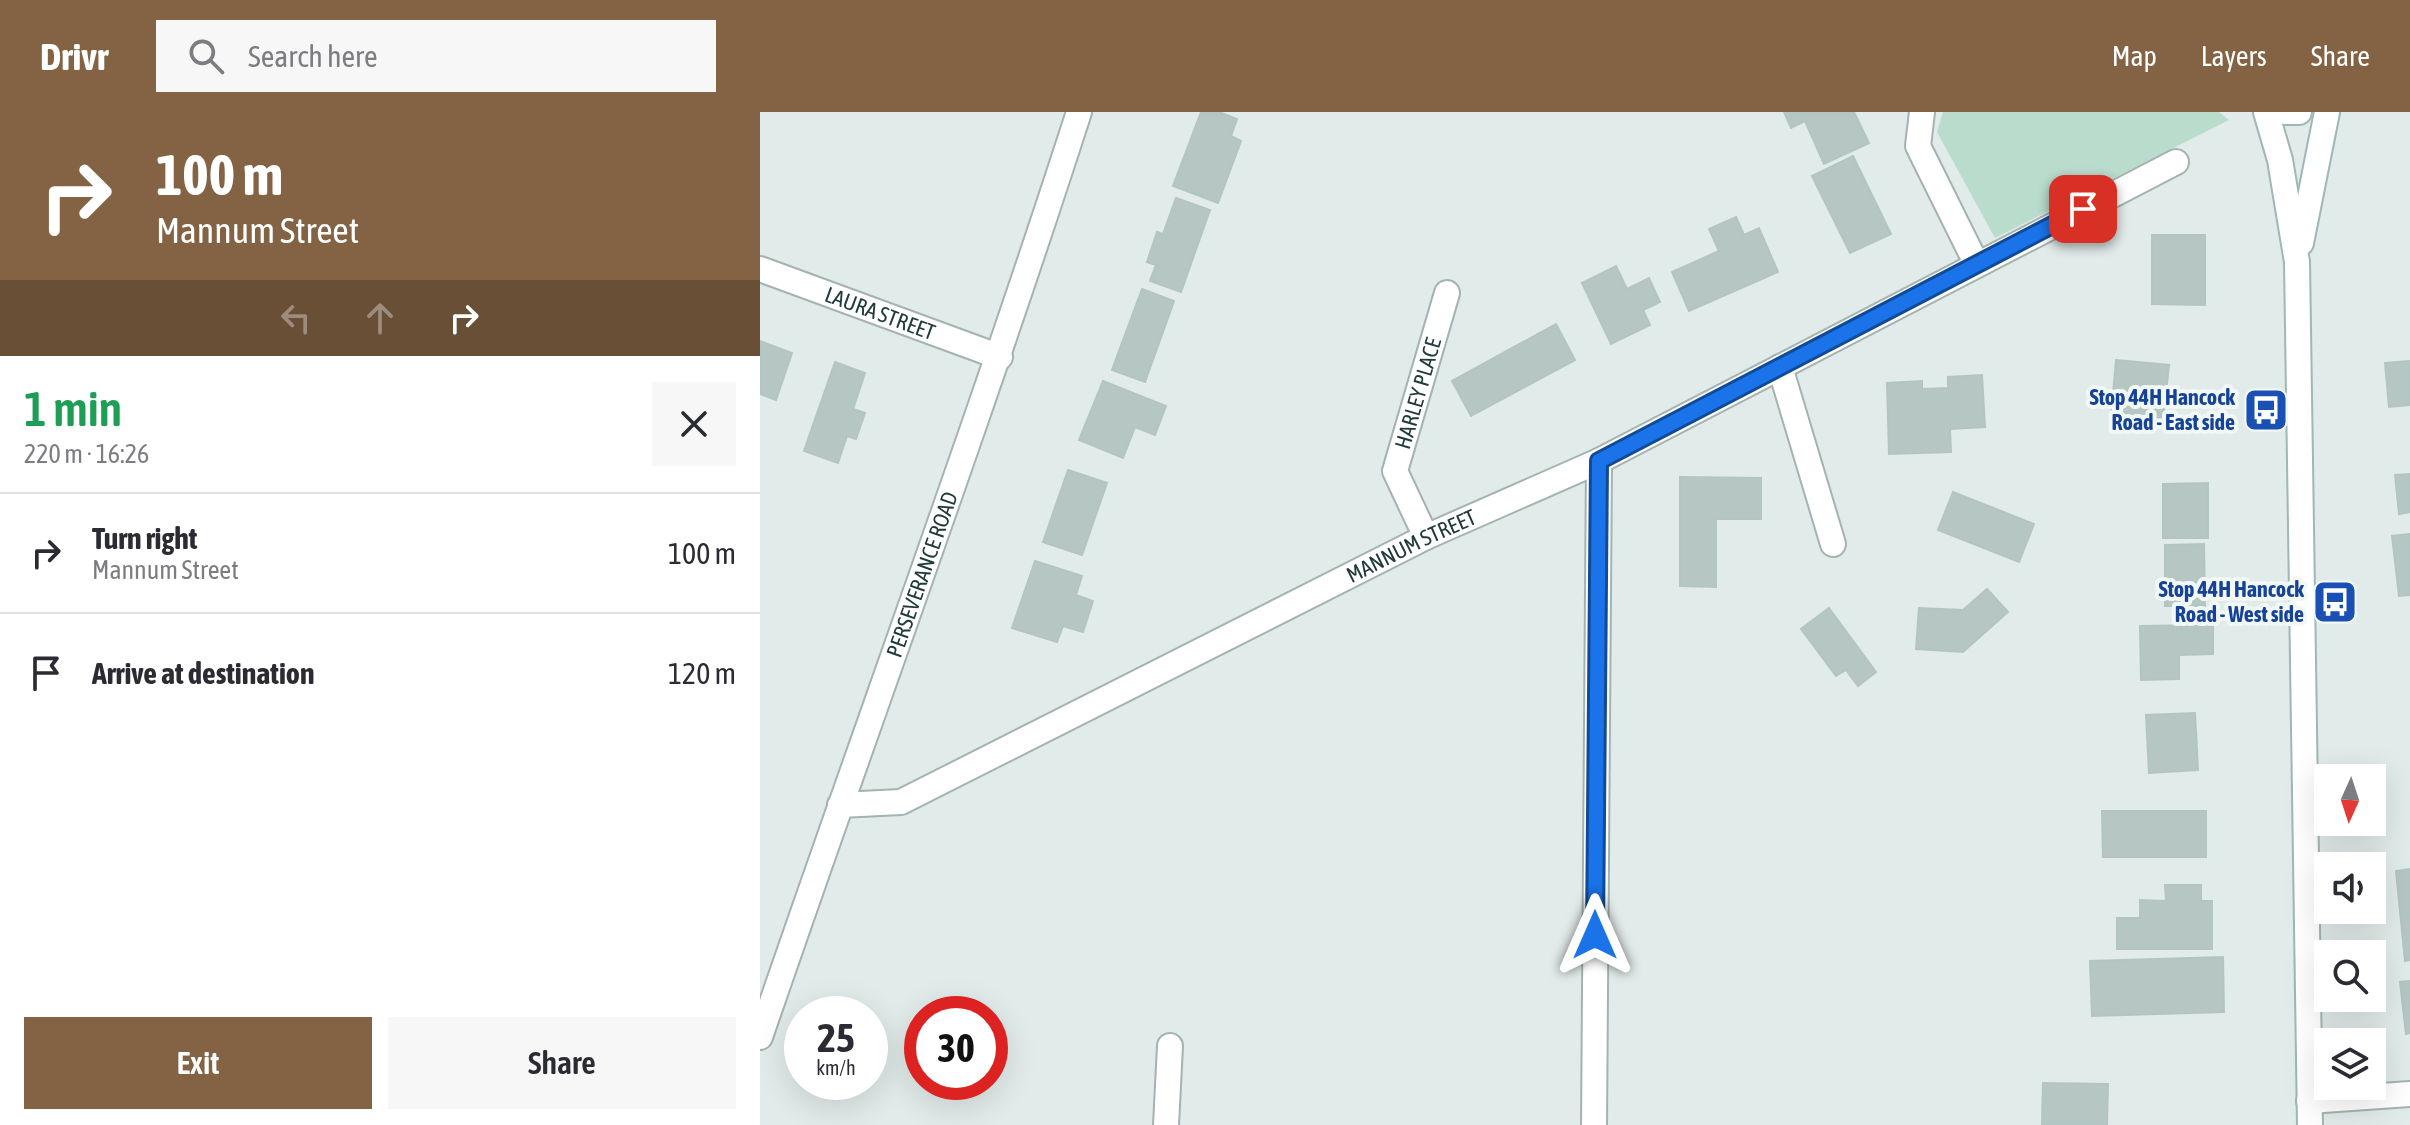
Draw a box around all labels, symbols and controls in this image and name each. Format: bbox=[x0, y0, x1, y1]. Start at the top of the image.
search box bbox=[156, 20, 716, 92]
icon: search bbox=[184, 34, 228, 78]
text: Drivr bbox=[40, 35, 108, 78]
text: Search here bbox=[248, 39, 378, 73]
text: Map bbox=[2112, 40, 2157, 72]
text: Layers bbox=[2201, 40, 2267, 72]
text: Share bbox=[2311, 40, 2370, 72]
text: 100 m bbox=[156, 143, 283, 207]
icon: right bbox=[24, 144, 128, 248]
pin bbox=[2049, 175, 2117, 243]
icon: arrive bbox=[2061, 187, 2105, 231]
text: Mannum Street bbox=[156, 209, 359, 251]
street label: LAURA STREET bbox=[822, 281, 939, 345]
icon: left bbox=[274, 296, 318, 340]
icon: ahead bbox=[358, 296, 402, 340]
icon: right bbox=[442, 296, 486, 340]
street label: HARLEY PLACE bbox=[1389, 334, 1446, 452]
text: 1 min bbox=[24, 381, 122, 436]
button: close bbox=[652, 382, 736, 466]
place label: Stop 44H Hancock Road - East side bbox=[2089, 384, 2235, 435]
bus stop icon: Stop 44H Hancock Road - East side bbox=[2242, 386, 2290, 434]
text: 220 m · 16:26 bbox=[24, 439, 149, 469]
street label: PERSEVERANCE ROAD bbox=[881, 488, 963, 661]
street label: MANNUM STREET bbox=[1342, 504, 1480, 588]
text: Turn right bbox=[92, 521, 198, 555]
icon: right bbox=[24, 531, 68, 575]
text: 100 m bbox=[668, 536, 736, 570]
text: Mannum Street bbox=[92, 555, 239, 585]
place label: Stop 44H Hancock Road - West side bbox=[2158, 576, 2304, 627]
bus stop icon: Stop 44H Hancock Road - West side bbox=[2311, 578, 2359, 626]
icon: arrive bbox=[24, 651, 68, 695]
text: Arrive at destination bbox=[92, 656, 314, 690]
text: 120 m bbox=[668, 656, 736, 690]
north arrow bbox=[2314, 764, 2386, 836]
map controls bbox=[2314, 764, 2386, 1100]
button: sound bbox=[2314, 852, 2386, 924]
position arrow bbox=[1553, 893, 1637, 977]
button: search bbox=[2314, 940, 2386, 1012]
speed limit sign: 30 bbox=[904, 996, 1008, 1100]
text: 25 bbox=[817, 1015, 855, 1060]
button: Exit bbox=[24, 1017, 372, 1109]
button: Share bbox=[388, 1017, 736, 1109]
button: layers bbox=[2314, 1028, 2386, 1100]
text: km/h bbox=[816, 1056, 856, 1079]

